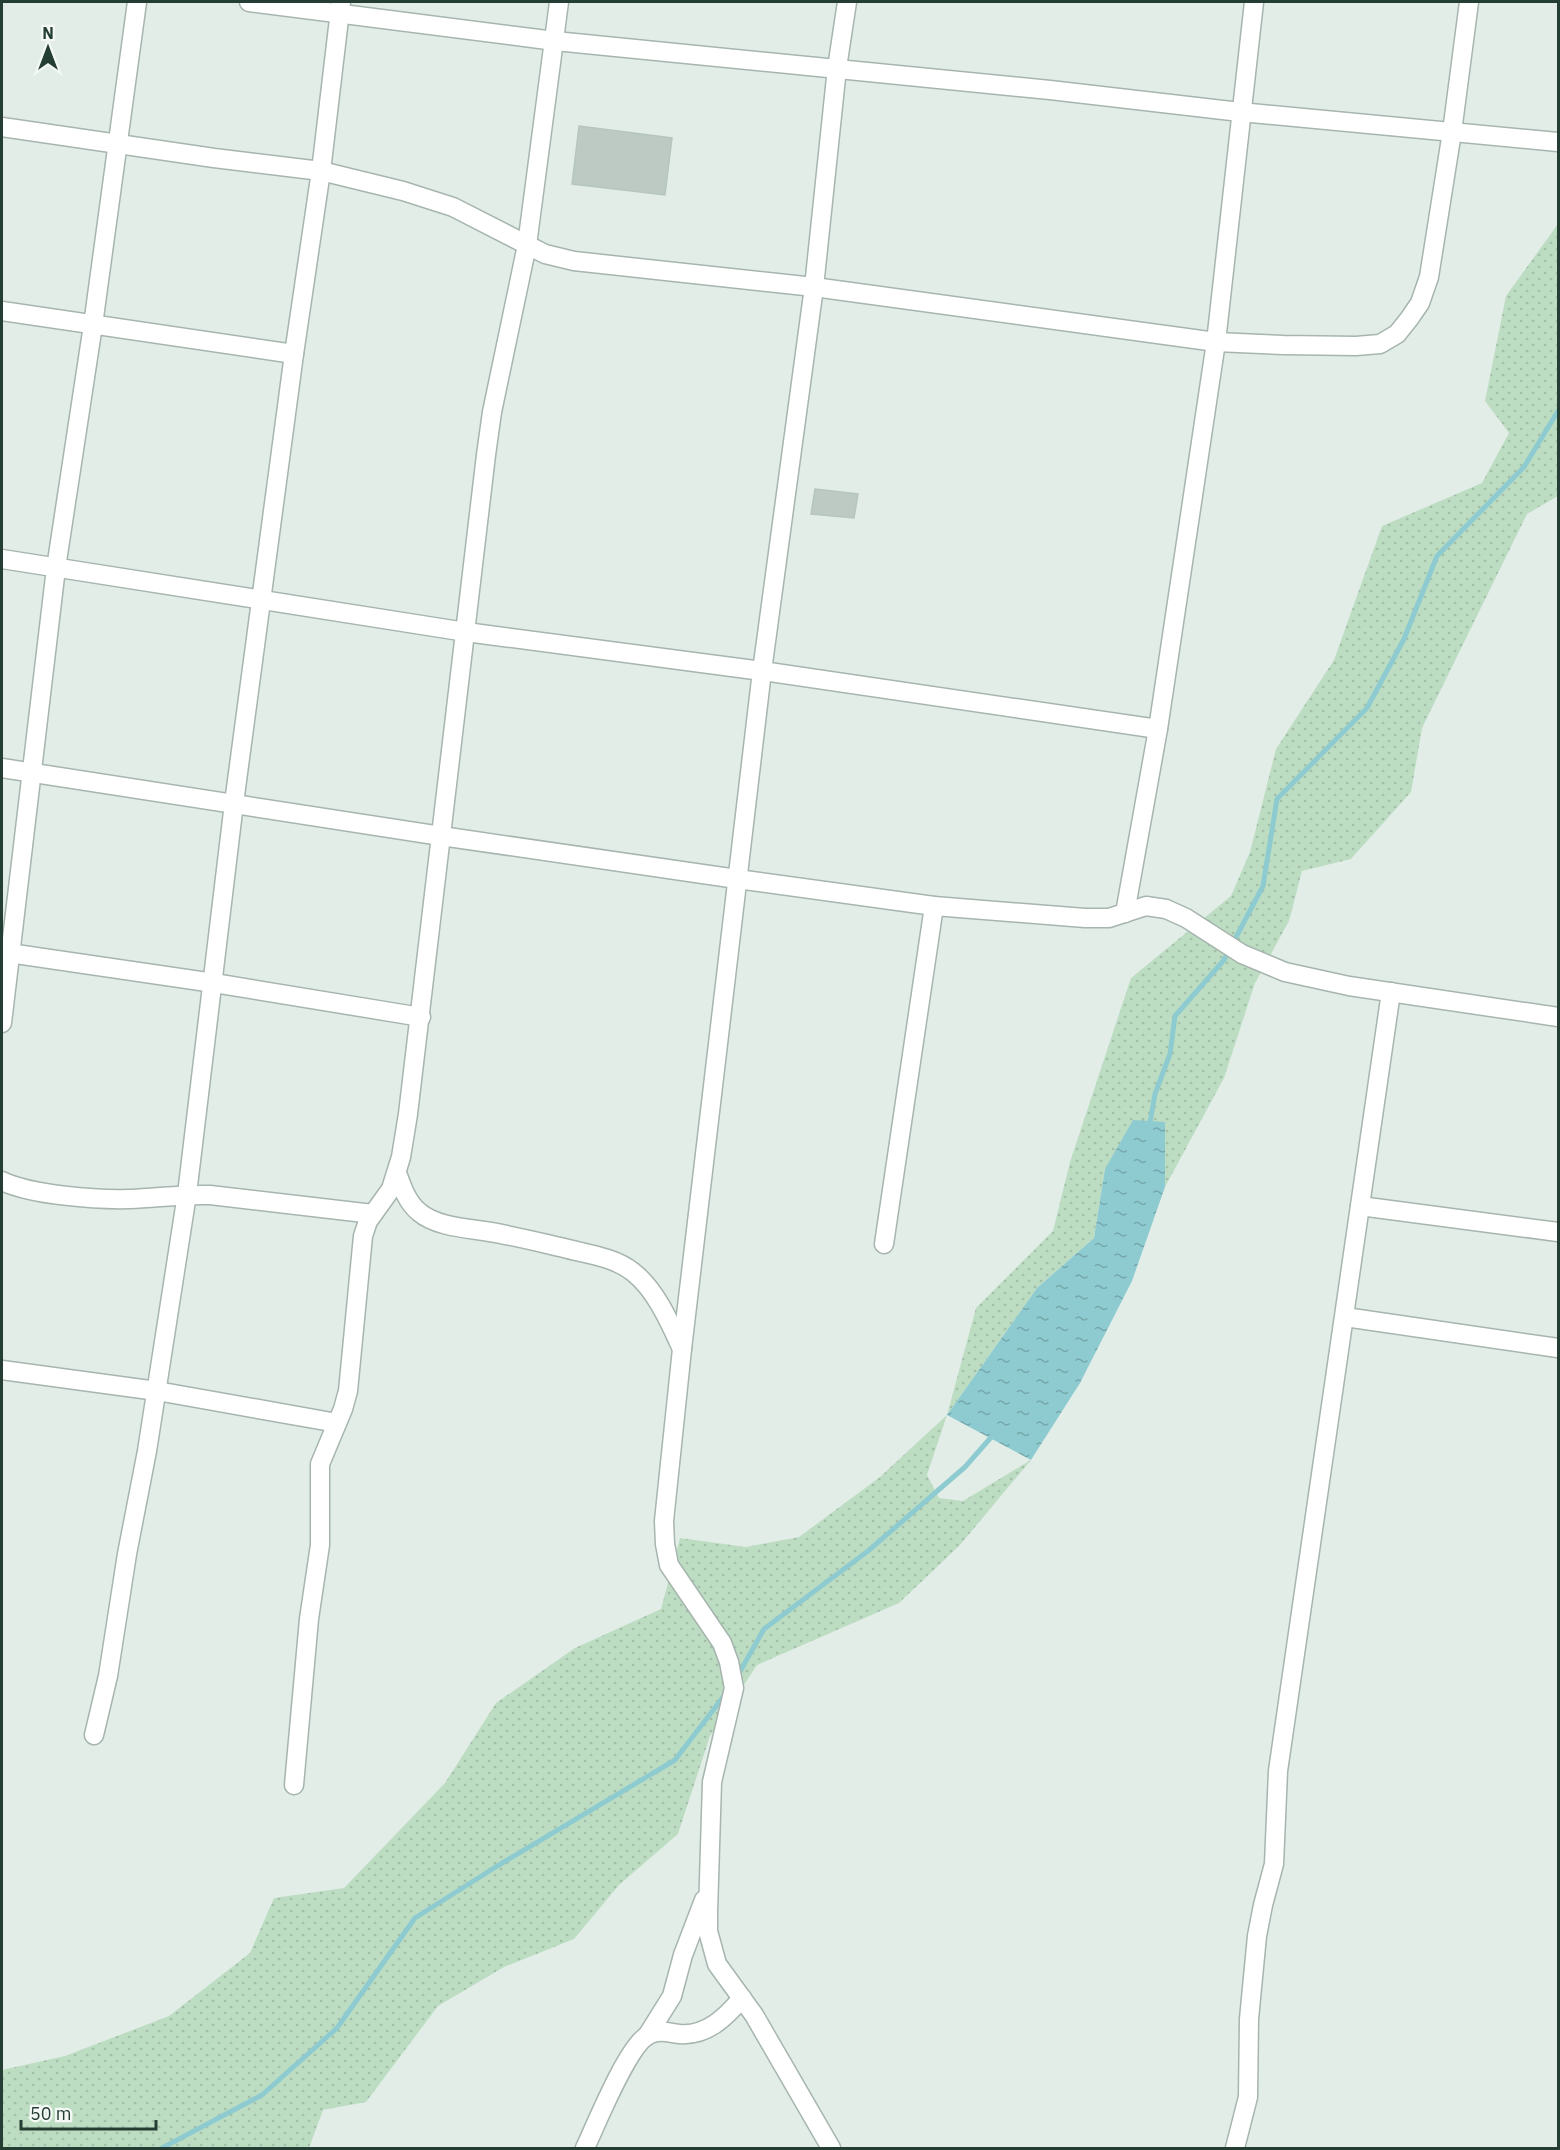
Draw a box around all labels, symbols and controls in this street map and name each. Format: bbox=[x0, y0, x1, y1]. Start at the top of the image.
north arrow bbox=[18, 18, 78, 78]
text: N bbox=[42, 23, 54, 43]
scale bar bbox=[21, 2093, 156, 2131]
text: 50 m bbox=[30, 2102, 72, 2125]

